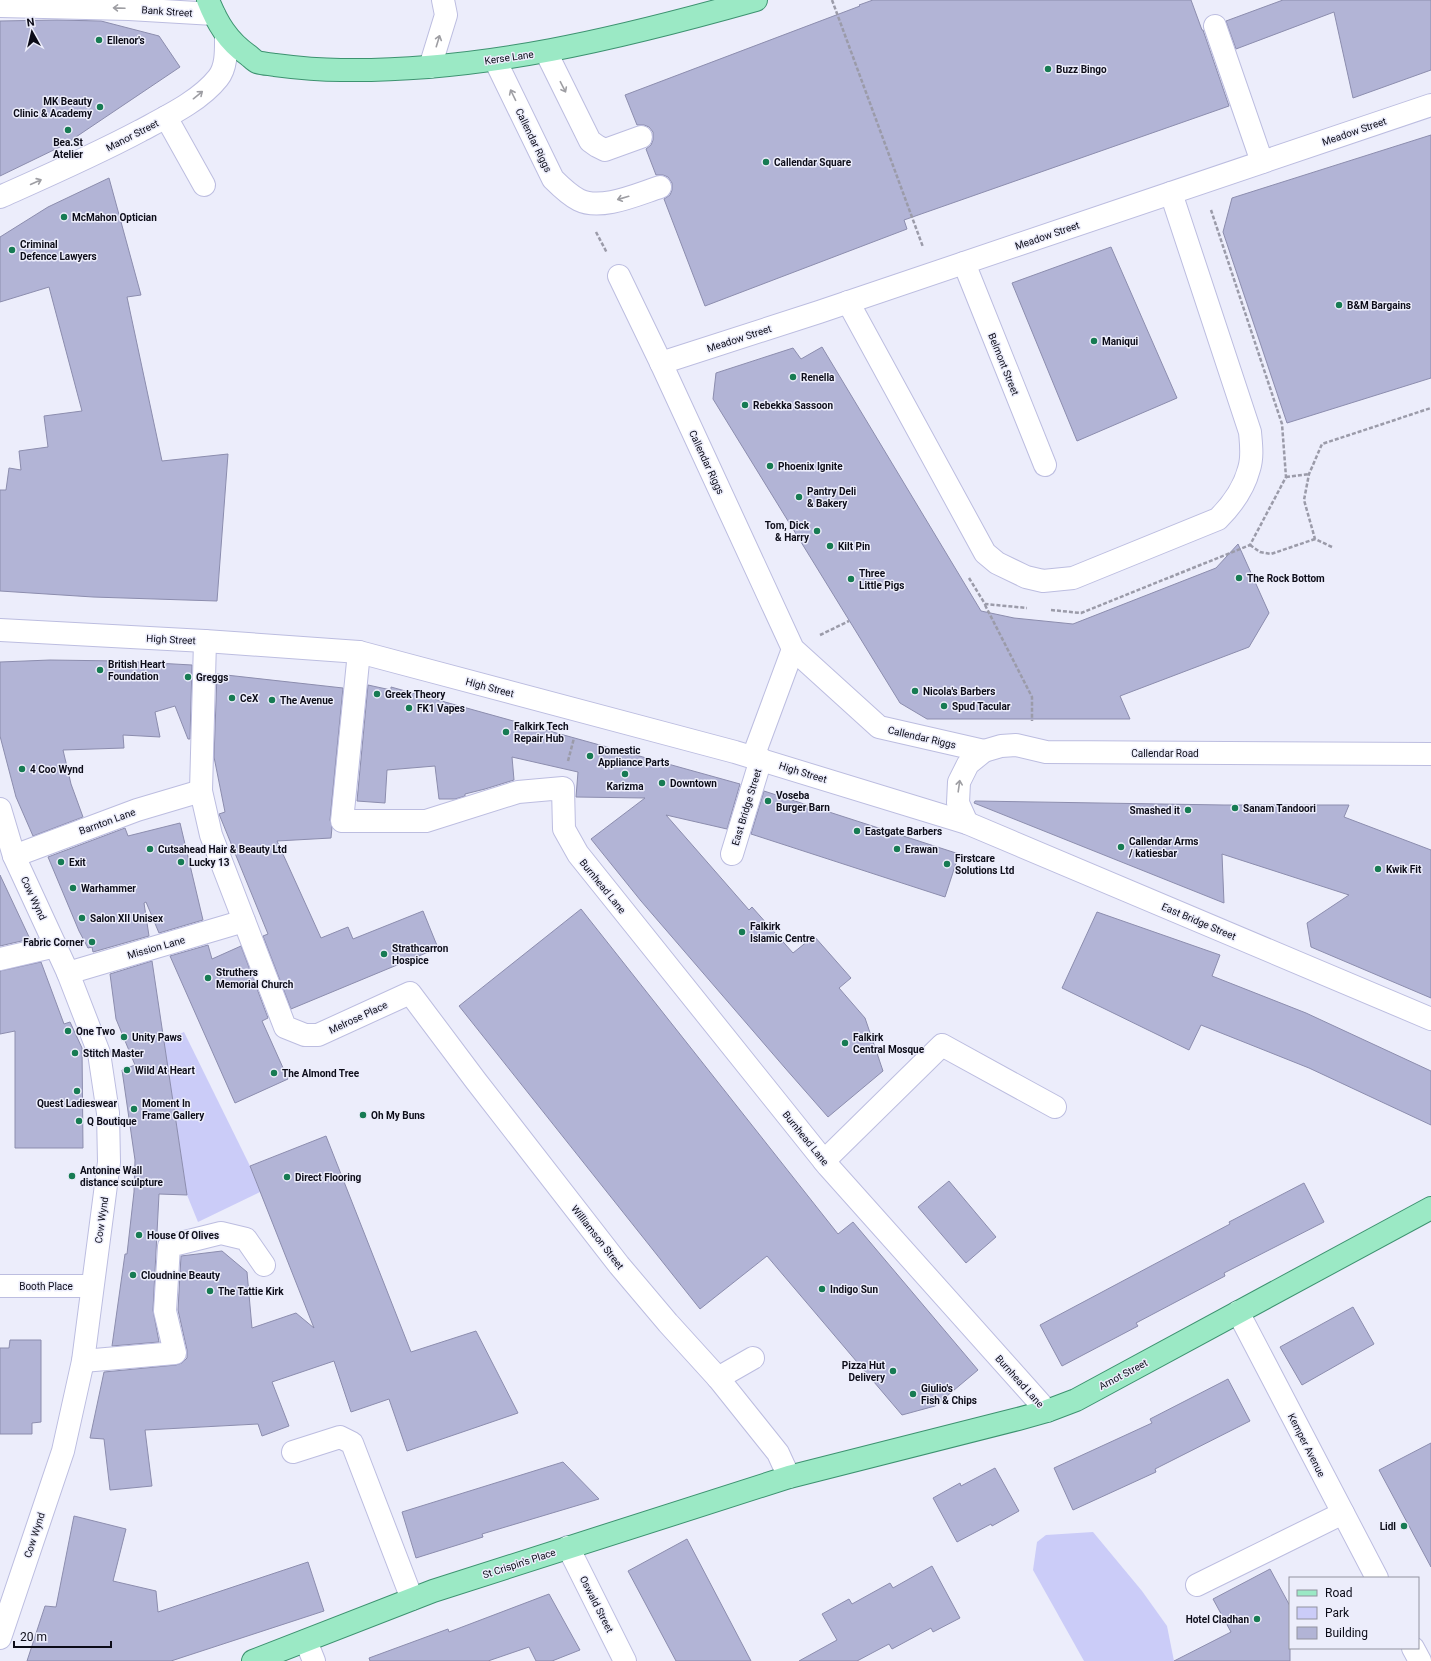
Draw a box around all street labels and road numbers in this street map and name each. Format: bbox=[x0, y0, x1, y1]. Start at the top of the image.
street label: Bank Street bbox=[141, 4, 193, 19]
street label: Kerse Lane bbox=[484, 49, 534, 66]
street label: Callendar Riggs bbox=[513, 107, 554, 174]
street label: Meadow Street bbox=[1321, 115, 1388, 148]
street label: Manor Street bbox=[104, 117, 160, 153]
street label: Meadow Street bbox=[1014, 219, 1081, 252]
street label: Meadow Street bbox=[705, 323, 773, 354]
street label: Belmont Street bbox=[986, 331, 1021, 397]
street label: Callendar Riggs bbox=[687, 428, 726, 496]
street label: High Street bbox=[146, 633, 196, 646]
street label: High Street bbox=[465, 676, 515, 699]
street label: Callendar Riggs bbox=[887, 724, 957, 751]
street label: Callendar Road bbox=[1131, 748, 1199, 759]
street label: High Street bbox=[778, 760, 828, 785]
street label: East Bridge Street bbox=[730, 768, 763, 847]
street label: Barnton Lane bbox=[78, 806, 137, 837]
street label: Burnhead Lane bbox=[577, 857, 628, 916]
street label: Cow Wynd bbox=[19, 875, 48, 922]
street label: East Bridge Street bbox=[1160, 901, 1238, 942]
street label: Mission Lane bbox=[126, 934, 186, 961]
street label: Melrose Place bbox=[327, 999, 389, 1036]
street label: Burnhead Lane bbox=[780, 1109, 831, 1168]
street label: Cow Wynd bbox=[93, 1196, 110, 1244]
street label: Williamson Street bbox=[569, 1203, 626, 1271]
street label: Booth Place bbox=[19, 1281, 73, 1292]
street label: Burnhead Lane bbox=[993, 1353, 1046, 1410]
street label: Arnot Street bbox=[1097, 1357, 1149, 1392]
street label: Kemper Avenue bbox=[1286, 1412, 1327, 1479]
street label: Cow Wynd bbox=[22, 1511, 47, 1559]
street label: St Crispin's Place bbox=[481, 1547, 557, 1580]
street label: Oswald Street bbox=[578, 1574, 616, 1634]

